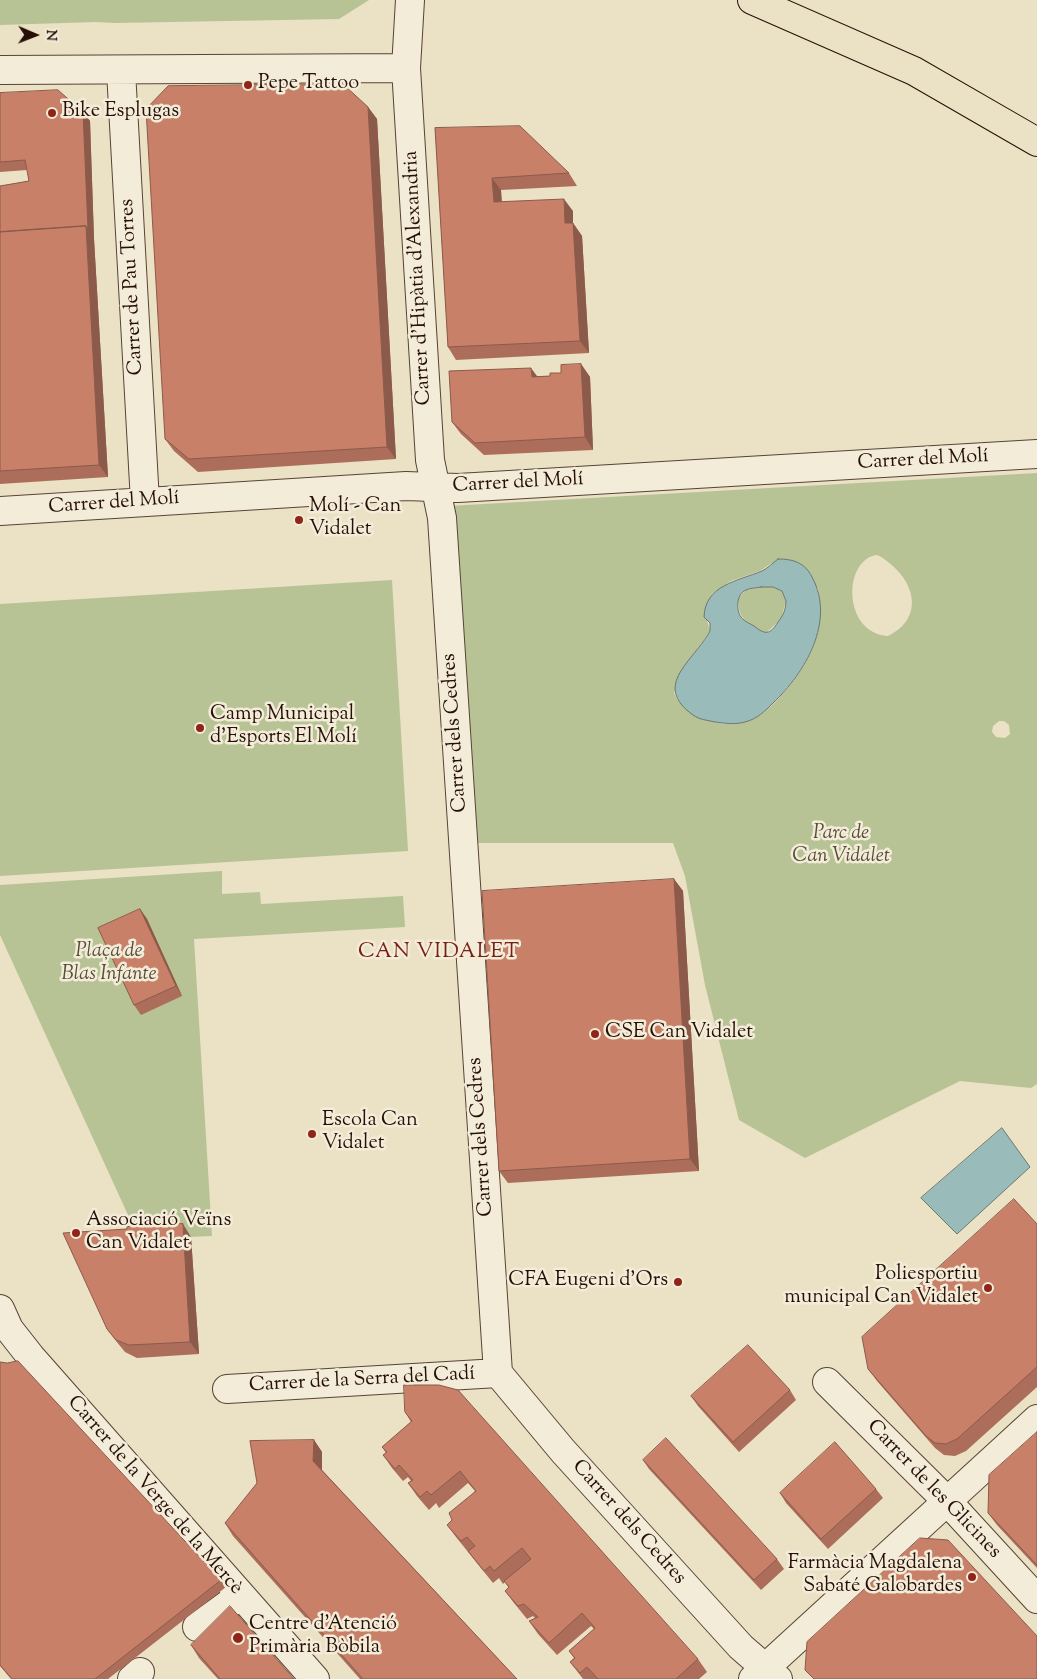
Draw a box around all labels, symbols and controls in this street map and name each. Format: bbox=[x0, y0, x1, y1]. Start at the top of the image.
north arrow bbox=[10, 10, 60, 60]
text: N bbox=[40, 29, 60, 41]
place label: Pepe Tattoo bbox=[258, 73, 359, 97]
marker: Pepe Tattoo bbox=[242, 79, 254, 91]
place label: Bike Esplugas bbox=[62, 101, 179, 125]
marker: Bike Esplugas bbox=[46, 107, 58, 119]
street label: Carrer d'Hipàtia d'Alexandria bbox=[400, 150, 438, 406]
street label: Carrer de Pau Torres bbox=[116, 198, 150, 376]
street label: Carrer del Molí bbox=[857, 446, 989, 476]
street label: Carrer del Molí bbox=[452, 469, 584, 499]
street label: Carrer del Molí bbox=[48, 487, 180, 521]
place label: Molí - Can Vidalet bbox=[309, 496, 401, 543]
marker: Molí - Can Vidalet bbox=[293, 514, 305, 526]
street label: Carrer dels Cedres bbox=[438, 653, 474, 813]
place label: Camp Municipal d’Esports El Molí bbox=[210, 704, 357, 751]
marker: Camp Municipal d’Esports El Molí bbox=[194, 722, 206, 734]
park label: Parc de Can Vidalet bbox=[792, 823, 890, 870]
district label: CAN VIDALET bbox=[357, 940, 521, 966]
park label: Plaça de Blas Infante bbox=[62, 941, 156, 988]
place label: CSE Can Vidalet bbox=[605, 1022, 753, 1046]
marker: CSE Can Vidalet bbox=[589, 1028, 601, 1040]
street label: Carrer dels Cedres bbox=[464, 1057, 500, 1217]
place label: Escola Can Vidalet bbox=[322, 1110, 418, 1157]
marker: Escola Can Vidalet bbox=[306, 1128, 318, 1140]
place label: Associació Veïns Can Vidalet bbox=[86, 1210, 231, 1257]
marker: Associació Veïns Can Vidalet bbox=[70, 1227, 82, 1239]
place label: Poliesportiu municipal Can Vidalet bbox=[784, 1264, 978, 1311]
place label: CFA Eugeni d'Ors bbox=[508, 1270, 668, 1294]
marker: CFA Eugeni d'Ors bbox=[672, 1276, 684, 1288]
marker: Poliesportiu municipal Can Vidalet bbox=[982, 1282, 994, 1294]
street label: Carrer de la Serra del Cadí bbox=[248, 1363, 476, 1399]
street label: Carrer de la Verge de la Mercè bbox=[61, 1392, 247, 1600]
street label: Carrer de les Glicines bbox=[861, 1416, 1005, 1564]
street label: Carrer dels Cedres bbox=[566, 1456, 690, 1590]
place label: Farmàcia Magdalena Sabaté Galobardes bbox=[788, 1553, 962, 1600]
marker: Farmàcia Magdalena Sabaté Galobardes bbox=[966, 1571, 978, 1583]
place label: Centre d'Atenció Primària Bòbila bbox=[249, 1614, 397, 1661]
marker: Centre d'Atenció Primària Bòbila bbox=[231, 1631, 245, 1645]

